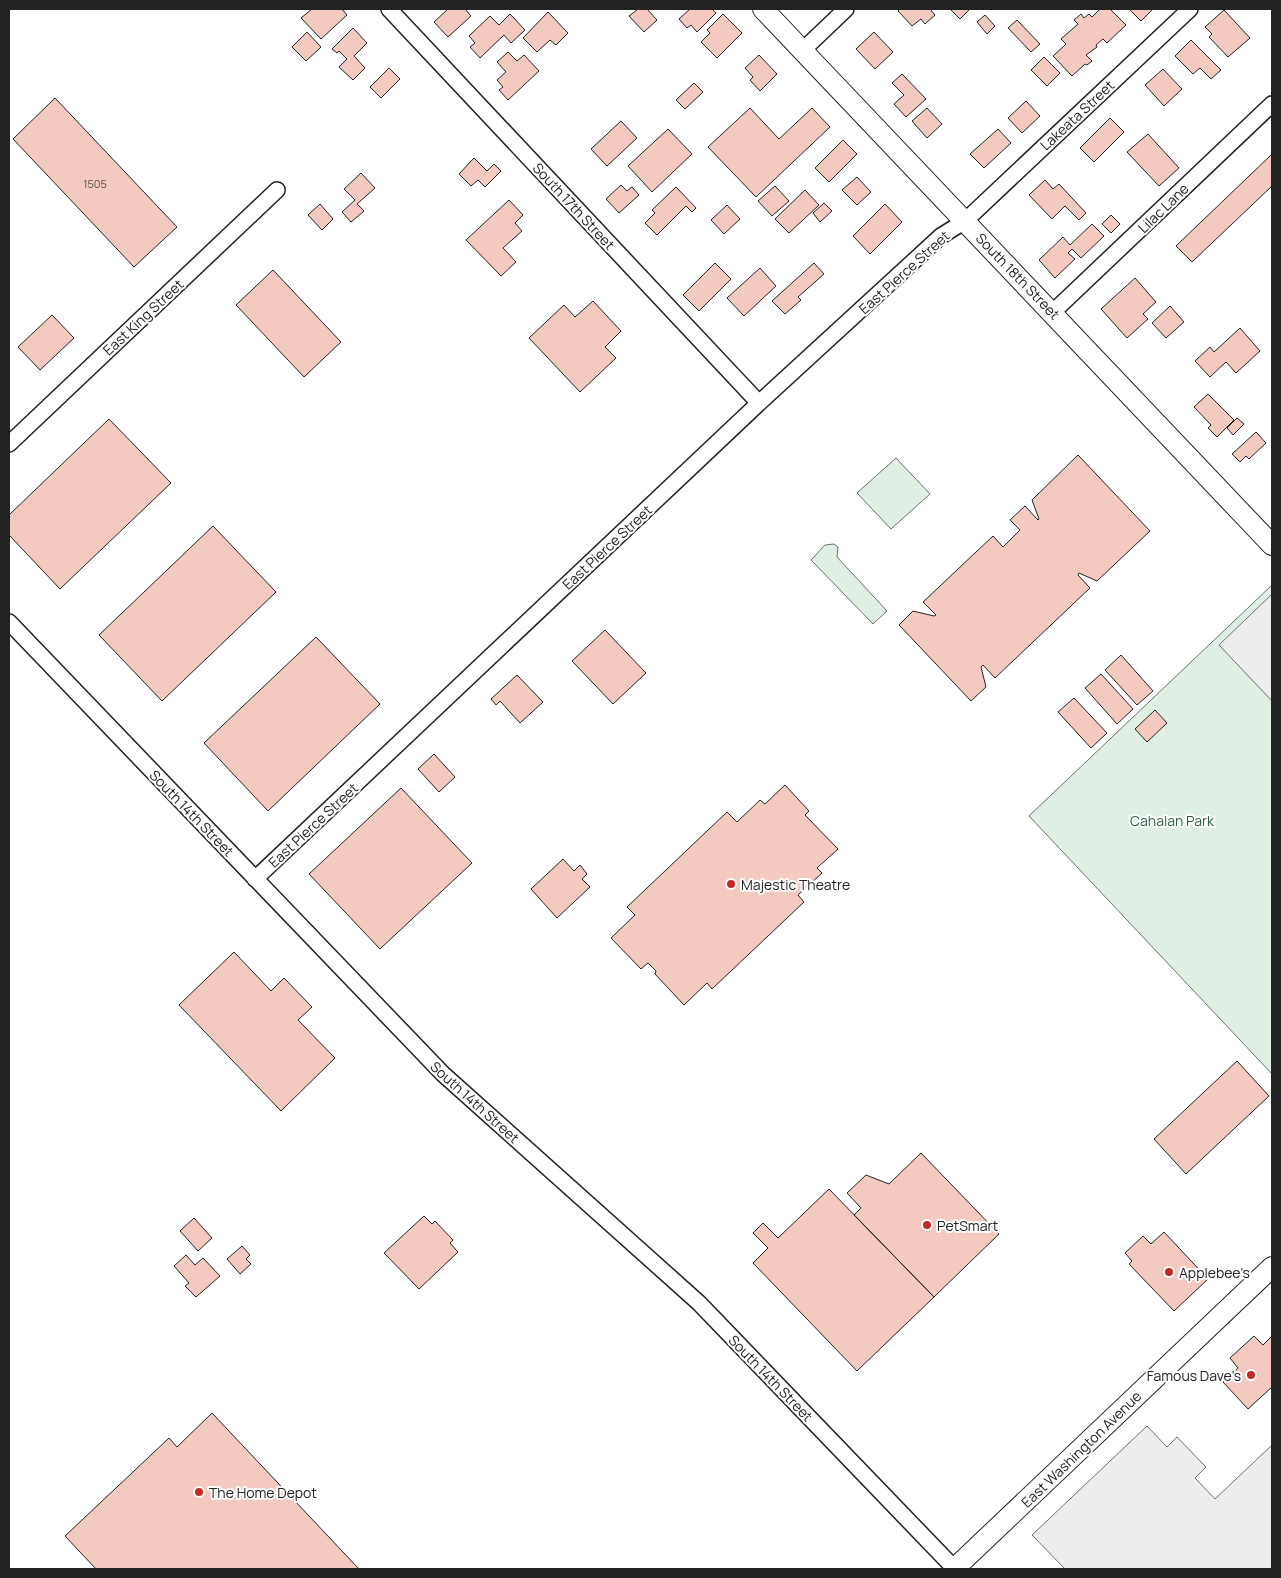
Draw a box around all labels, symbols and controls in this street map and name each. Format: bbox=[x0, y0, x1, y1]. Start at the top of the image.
street label: Lakeata Street bbox=[1036, 75, 1118, 154]
street label: South 17th Street bbox=[529, 158, 620, 254]
house number: 1505 bbox=[83, 176, 107, 191]
street label: Lilac Lane bbox=[1134, 179, 1192, 237]
street label: East Pierce Street bbox=[855, 226, 954, 318]
street label: South 18th Street bbox=[972, 229, 1064, 324]
street label: East King Street bbox=[99, 274, 188, 359]
street label: East Pierce Street bbox=[558, 500, 656, 593]
street label: South 14th Street bbox=[146, 766, 239, 861]
street label: East Pierce Street bbox=[264, 778, 362, 871]
park label: Cahalan Park bbox=[1130, 811, 1215, 830]
place label: Majestic Theatre bbox=[741, 875, 850, 894]
marker: Majestic Theatre bbox=[725, 878, 737, 890]
street label: South 14th Street bbox=[426, 1057, 524, 1147]
place label: PetSmart bbox=[937, 1216, 999, 1235]
marker: PetSmart bbox=[921, 1219, 933, 1231]
place label: Applebee's bbox=[1179, 1263, 1250, 1282]
marker: Applebee's bbox=[1163, 1266, 1175, 1278]
street label: South 14th Street bbox=[725, 1331, 818, 1426]
place label: Famous Dave's bbox=[1147, 1366, 1241, 1385]
marker: Famous Dave's bbox=[1245, 1369, 1257, 1381]
street label: East Washington Avenue bbox=[1017, 1387, 1145, 1511]
place label: The Home Depot bbox=[209, 1483, 317, 1502]
marker: The Home Depot bbox=[193, 1486, 205, 1498]

